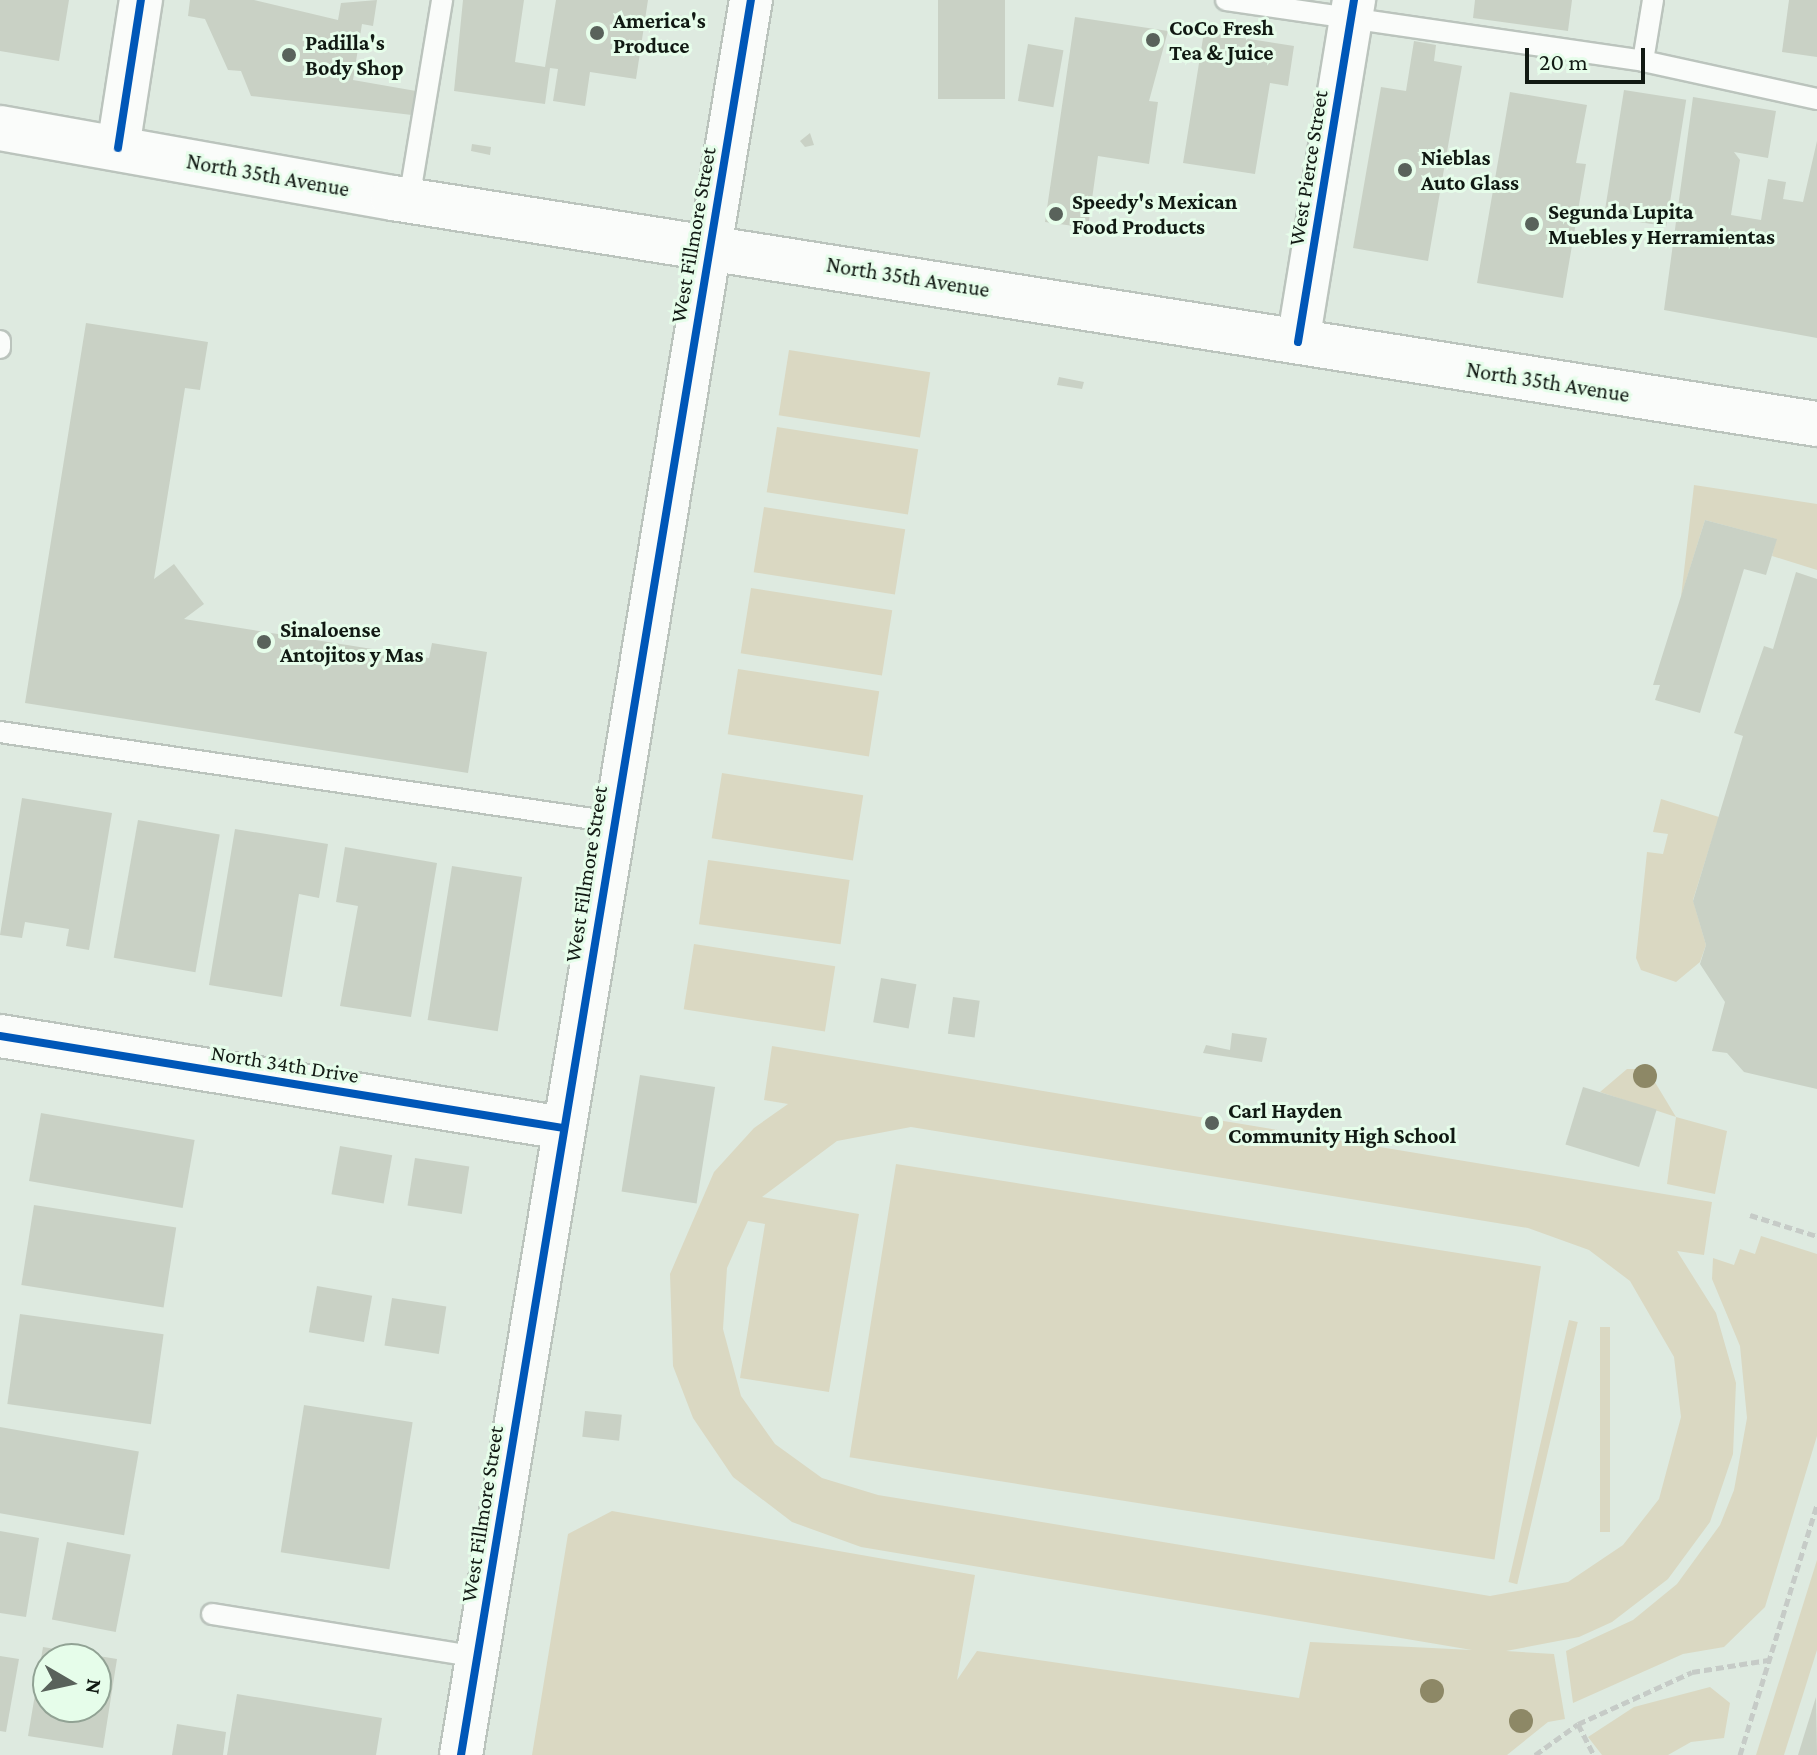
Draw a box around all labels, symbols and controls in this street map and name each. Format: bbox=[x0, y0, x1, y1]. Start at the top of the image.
place label: America's Produce bbox=[613, 7, 706, 58]
place label: CoCo Fresh Tea & Juice bbox=[1169, 14, 1274, 66]
marker: America's Produce bbox=[588, 24, 606, 42]
place label: Padilla's Body Shop bbox=[305, 29, 404, 80]
marker: CoCo Fresh Tea & Juice bbox=[1144, 31, 1162, 49]
scale bar bbox=[1529, 32, 1649, 82]
marker: Padilla's Body Shop bbox=[280, 46, 298, 64]
text: 20 m bbox=[1539, 48, 1588, 75]
street label: West Pierce Street bbox=[1283, 88, 1333, 248]
place label: Nieblas Auto Glass bbox=[1421, 144, 1519, 196]
street label: West Fillmore Street bbox=[665, 145, 721, 325]
street label: North 35th Avenue bbox=[184, 148, 352, 202]
marker: Nieblas Auto Glass bbox=[1396, 161, 1414, 179]
place label: Speedy's Mexican Food Products bbox=[1072, 188, 1237, 240]
place label: Segunda Lupita Muebles y Herramientas bbox=[1548, 198, 1775, 250]
marker: Speedy's Mexican Food Products bbox=[1047, 205, 1065, 223]
marker: Segunda Lupita Muebles y Herramientas bbox=[1523, 215, 1541, 233]
street label: North 35th Avenue bbox=[824, 251, 992, 303]
street label: North 35th Avenue bbox=[1464, 356, 1632, 408]
place label: Sinaloense Antojitos y Mas bbox=[280, 616, 423, 668]
marker: Sinaloense Antojitos y Mas bbox=[255, 633, 273, 651]
street label: West Fillmore Street bbox=[559, 784, 613, 964]
street label: North 34th Drive bbox=[209, 1039, 361, 1089]
place label: Carl Hayden Community High School bbox=[1228, 1097, 1456, 1148]
marker: Carl Hayden Community High School bbox=[1203, 1114, 1221, 1132]
street label: West Fillmore Street bbox=[455, 1424, 509, 1604]
north arrow bbox=[32, 1643, 112, 1723]
text: N bbox=[81, 1677, 108, 1696]

